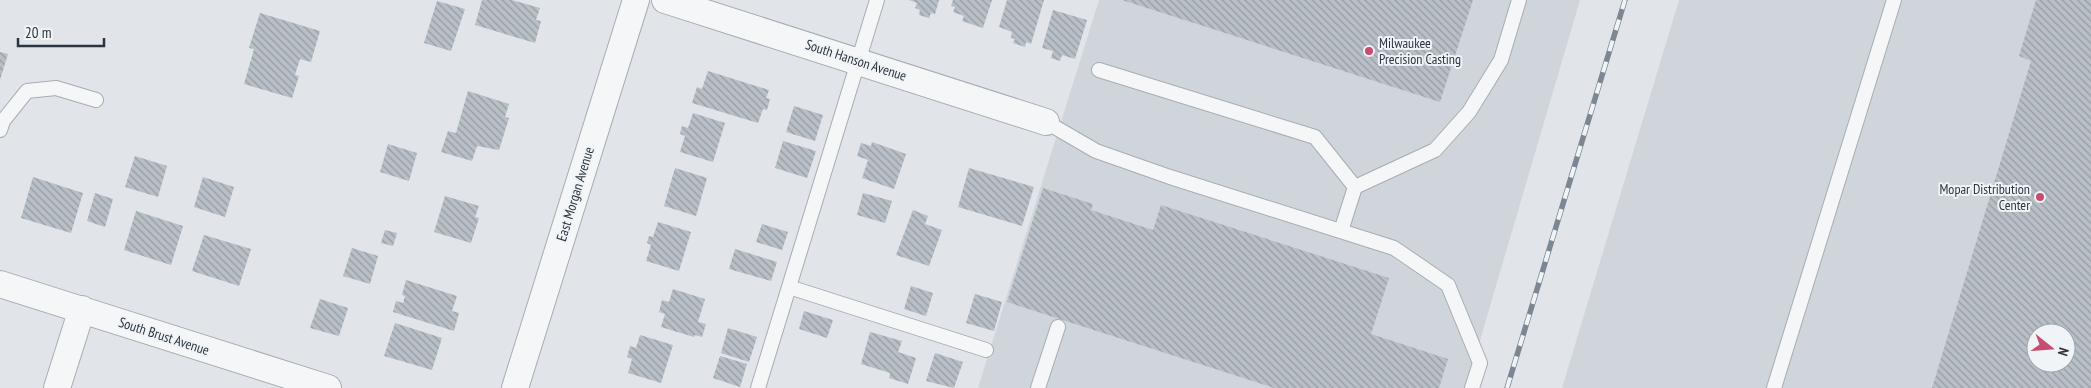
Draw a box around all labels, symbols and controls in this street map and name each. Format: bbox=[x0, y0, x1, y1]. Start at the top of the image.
scale bar bbox=[18, 15, 104, 47]
text: 20 m bbox=[25, 23, 51, 42]
place label: Milwaukee Precision Casting bbox=[1379, 34, 1461, 68]
street label: South Hanson Avenue bbox=[803, 35, 909, 85]
marker: Milwaukee Precision Casting bbox=[1363, 45, 1375, 57]
street label: East Morgan Avenue bbox=[552, 144, 598, 243]
place label: Mopar Distribution Center bbox=[1939, 180, 2030, 214]
marker: Mopar Distribution Center bbox=[2034, 191, 2046, 203]
street label: South Brust Avenue bbox=[116, 313, 212, 359]
north arrow bbox=[2026, 323, 2076, 373]
text: N bbox=[2054, 346, 2073, 358]

